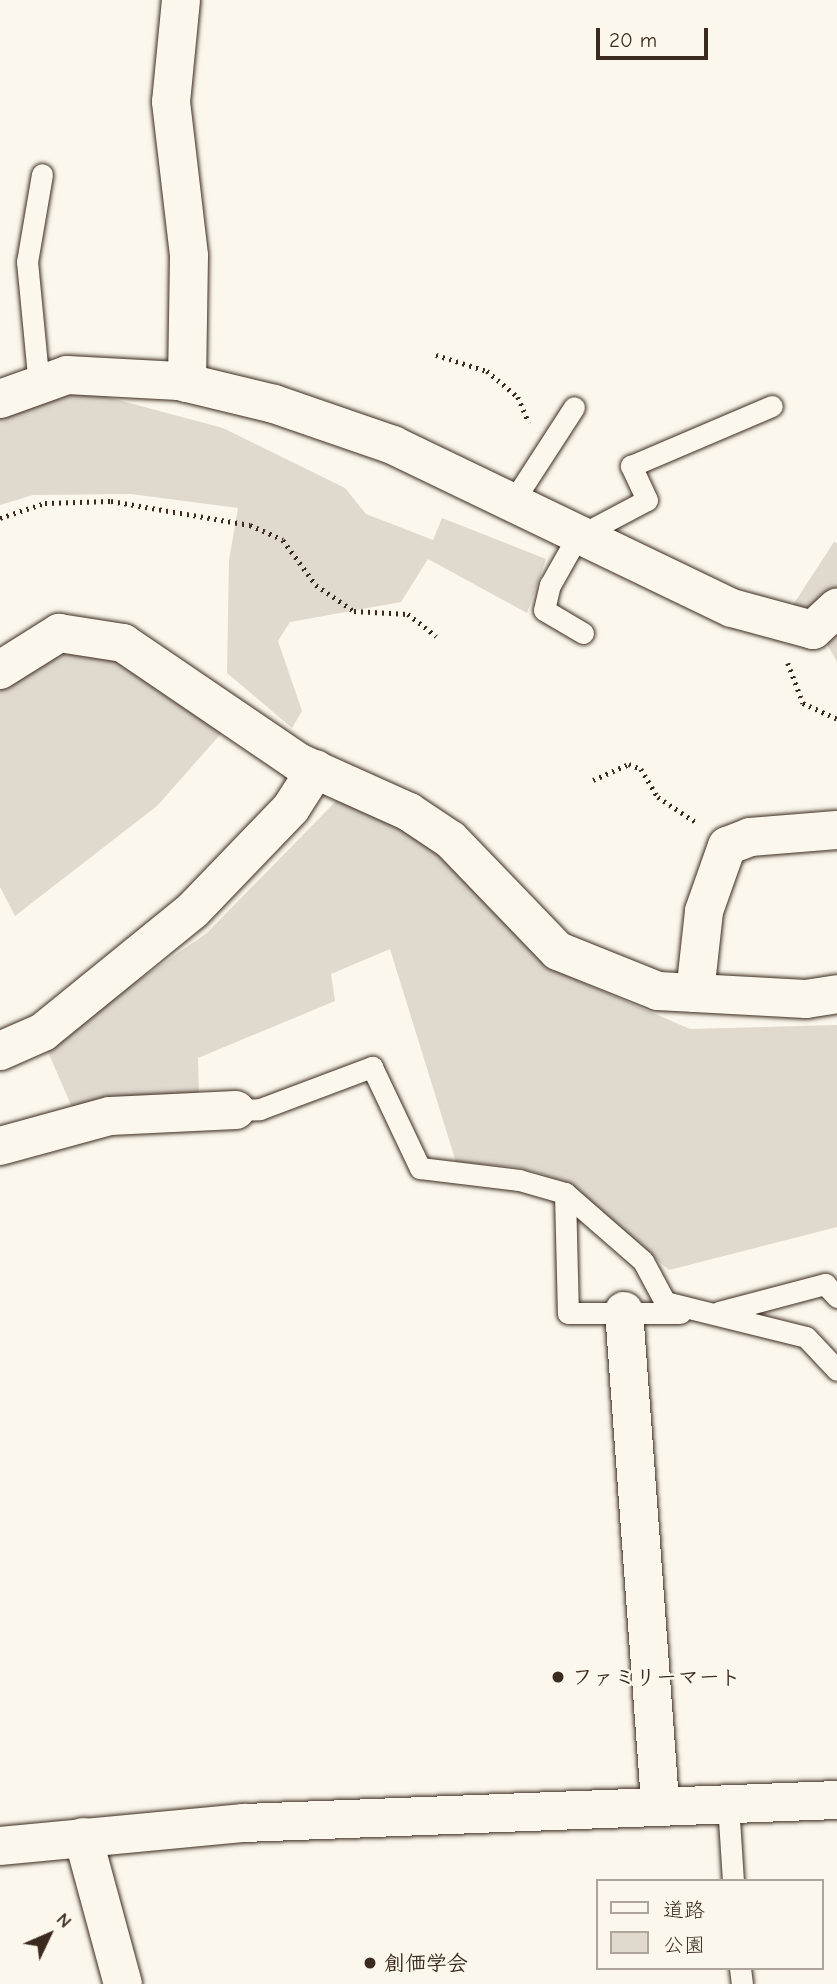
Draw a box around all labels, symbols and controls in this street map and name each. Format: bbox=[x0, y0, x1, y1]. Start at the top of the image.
scale bar bbox=[599, 14, 711, 58]
text: 20 m bbox=[609, 28, 657, 52]
place label: ファミリーマート bbox=[572, 1664, 740, 1690]
marker: ファミリーマート bbox=[550, 1669, 566, 1685]
legend bbox=[596, 1879, 823, 1970]
text: 道路 bbox=[663, 1898, 705, 1922]
north arrow bbox=[14, 1900, 84, 1970]
text: N bbox=[52, 1908, 76, 1933]
text: 公園 bbox=[663, 1933, 705, 1957]
place label: 創価学会 bbox=[384, 1950, 468, 1976]
marker: 創価学会 bbox=[362, 1955, 378, 1971]

